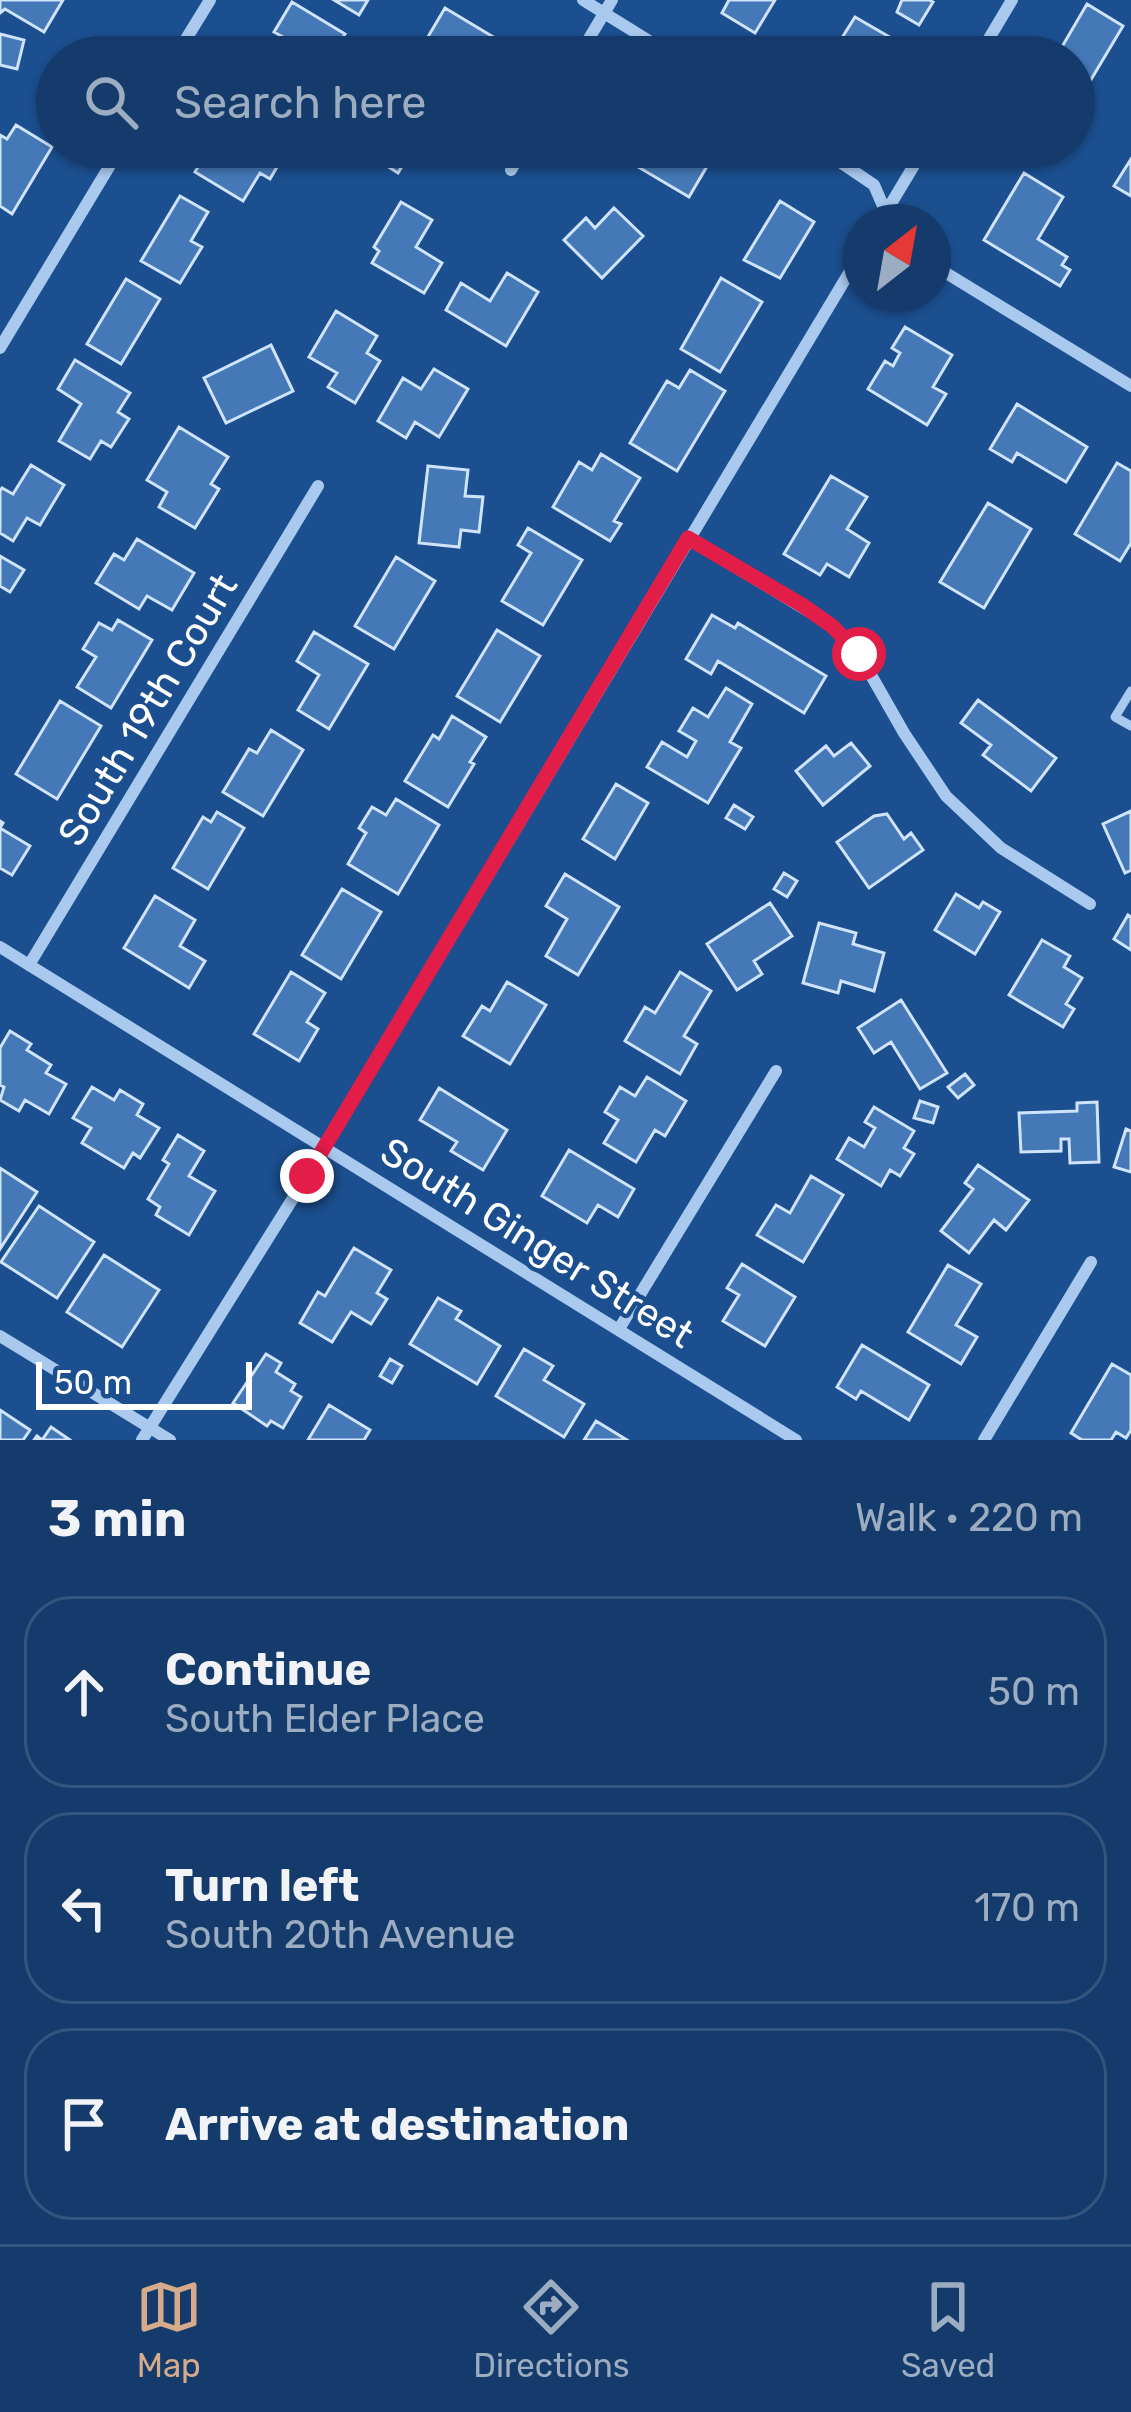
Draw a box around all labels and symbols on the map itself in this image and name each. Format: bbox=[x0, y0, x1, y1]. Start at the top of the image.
north arrow bbox=[843, 204, 951, 312]
street label: South 19th Court bbox=[49, 566, 247, 854]
route start bbox=[832, 627, 886, 681]
street label: South Ginger Street bbox=[372, 1128, 702, 1358]
route end bbox=[280, 1149, 334, 1203]
scale bar bbox=[36, 1356, 252, 1409]

